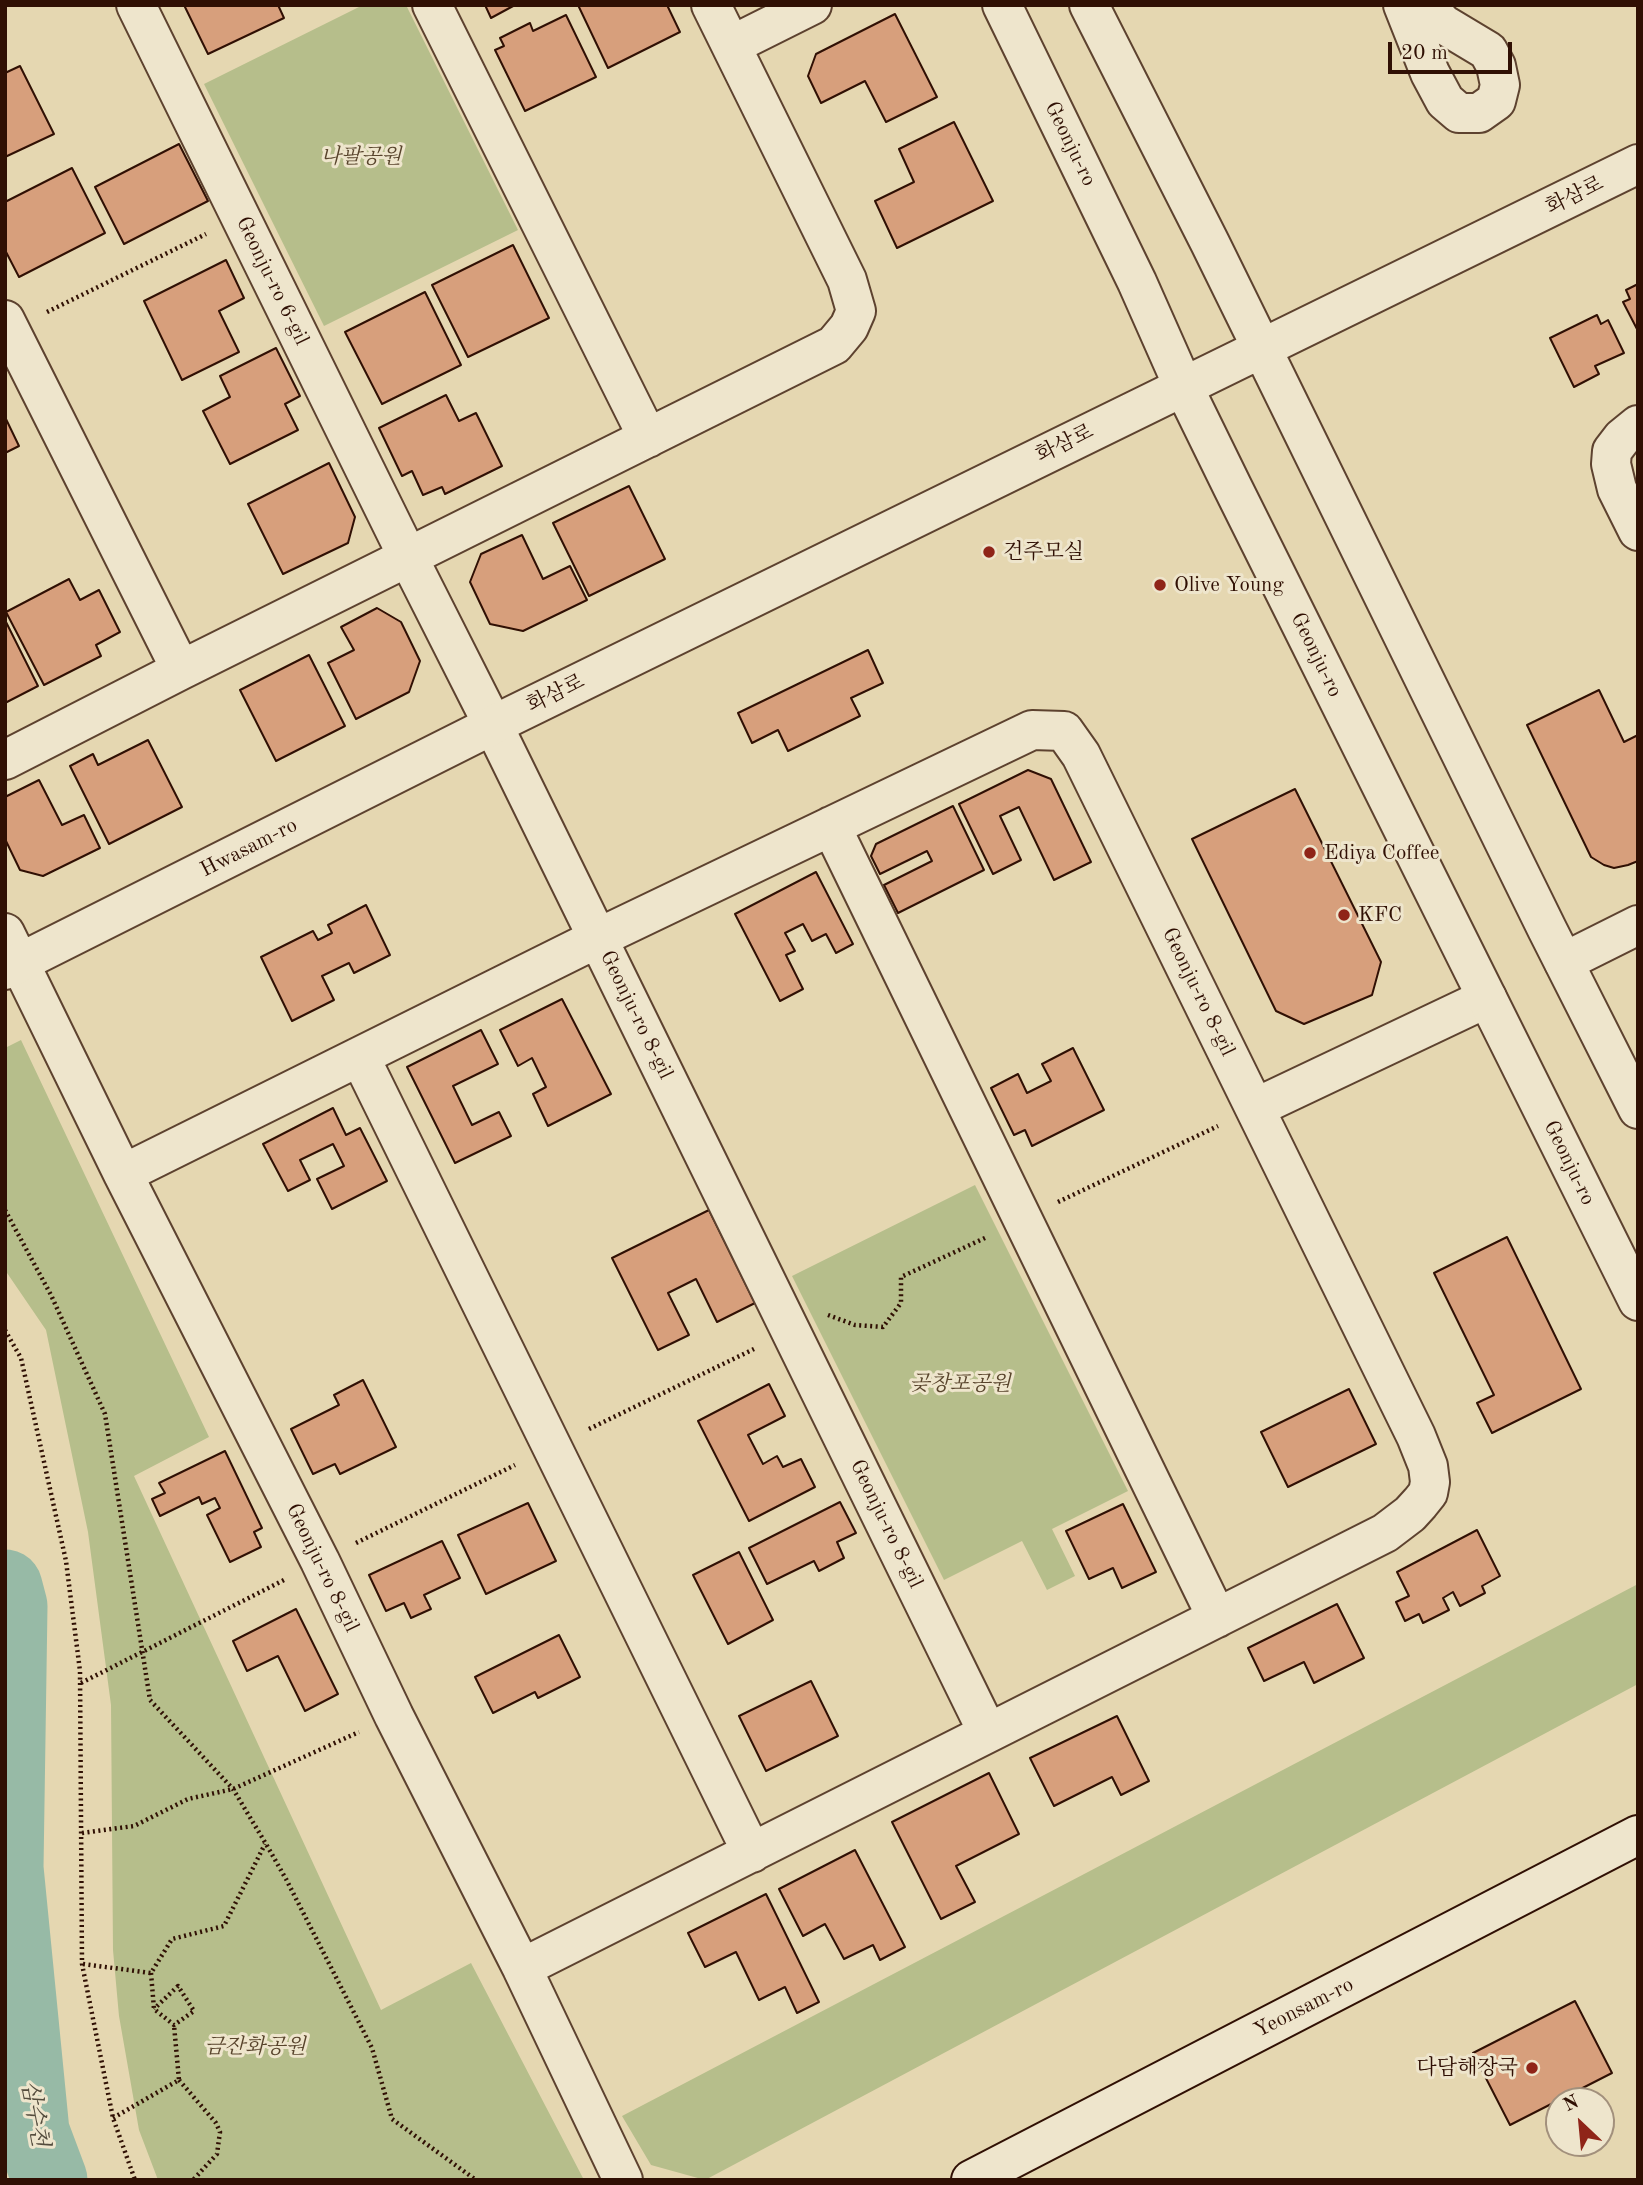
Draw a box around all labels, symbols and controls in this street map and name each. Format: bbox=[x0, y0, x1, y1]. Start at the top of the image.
scale bar bbox=[1391, 28, 1515, 72]
text: 20 m bbox=[1401, 43, 1448, 64]
street label: Geonju-ro bbox=[1039, 97, 1101, 191]
park label: 나팔공원 bbox=[320, 144, 402, 170]
street label: 화삼로 bbox=[1542, 171, 1608, 221]
street label: Geonju-ro 6-gil bbox=[230, 213, 314, 349]
street label: 화삼로 bbox=[1032, 419, 1098, 469]
place label: 건주모실 bbox=[1003, 539, 1084, 565]
marker: 건주모실 bbox=[981, 544, 997, 560]
place label: Olive Young bbox=[1174, 572, 1284, 598]
marker: Olive Young bbox=[1152, 577, 1168, 593]
street label: Geonju-ro bbox=[1285, 608, 1347, 702]
street label: 화삼로 bbox=[523, 669, 589, 719]
street label: Hwasam-ro bbox=[196, 813, 302, 883]
place label: Ediya Coffee bbox=[1324, 840, 1439, 866]
marker: Ediya Coffee bbox=[1302, 845, 1318, 861]
place label: KFC bbox=[1358, 902, 1402, 928]
marker: KFC bbox=[1336, 907, 1352, 923]
street label: Geonju-ro 8-gil bbox=[1156, 924, 1240, 1060]
street label: Geonju-ro 8-gil bbox=[594, 947, 678, 1083]
street label: Geonju-ro bbox=[1538, 1116, 1600, 1210]
park label: 곶창포공원 bbox=[909, 1371, 1011, 1397]
street label: Geonju-ro 8-gil bbox=[844, 1456, 928, 1592]
street label: Geonju-ro 8-gil bbox=[280, 1500, 364, 1636]
street label: Yeonsam-ro bbox=[1250, 1972, 1358, 2044]
park label: 금잔화공원 bbox=[204, 2034, 306, 2060]
place label: 다담해장국 bbox=[1417, 2055, 1518, 2081]
marker: 다담해장국 bbox=[1524, 2060, 1540, 2076]
water label: 삼수천 bbox=[15, 2079, 53, 2149]
north arrow bbox=[1545, 2087, 1615, 2157]
text: N bbox=[1561, 2093, 1582, 2116]

